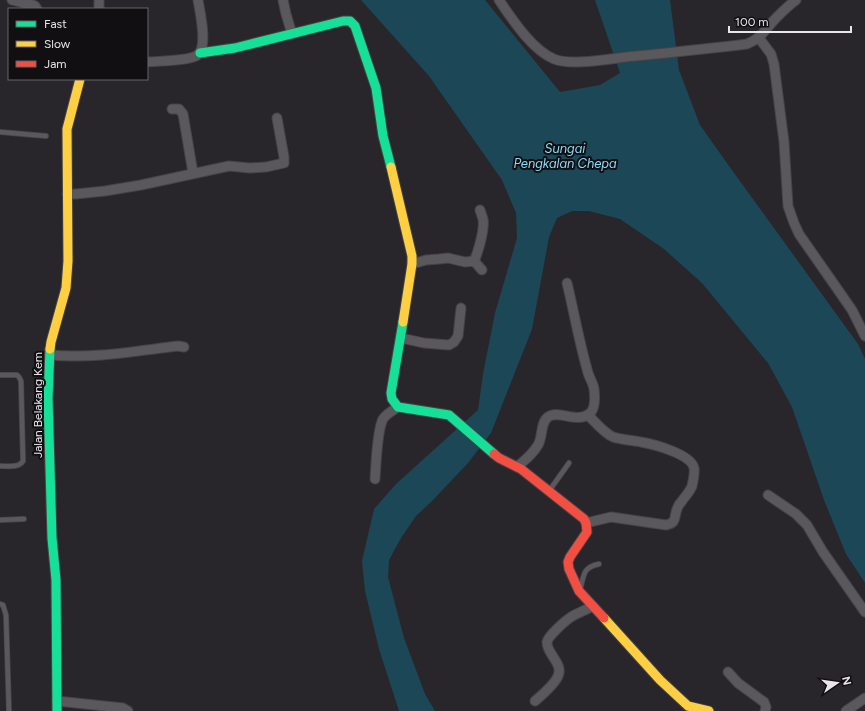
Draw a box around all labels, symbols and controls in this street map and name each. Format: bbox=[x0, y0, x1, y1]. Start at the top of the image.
legend bbox=[8, 8, 148, 80]
scale bar bbox=[729, 8, 851, 34]
text: 100 m bbox=[735, 15, 769, 29]
text: Fast bbox=[44, 17, 67, 31]
text: Slow bbox=[44, 37, 71, 51]
text: Jam bbox=[44, 57, 67, 71]
water label: Sungai Pengkalan Chepa bbox=[513, 141, 617, 171]
street label: Jalan Belakang Kem bbox=[31, 352, 45, 458]
north arrow bbox=[817, 663, 857, 703]
text: N bbox=[839, 675, 854, 686]

